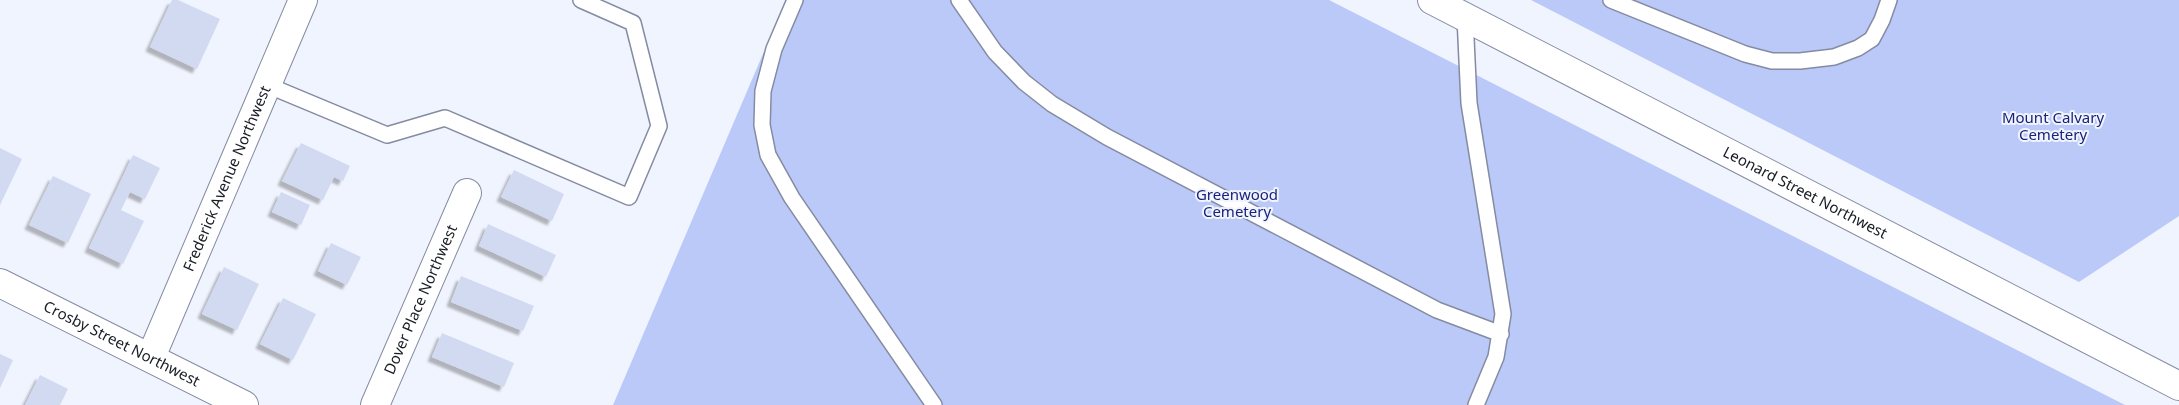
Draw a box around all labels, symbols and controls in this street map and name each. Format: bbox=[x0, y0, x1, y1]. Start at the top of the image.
street label: Frederick Avenue Northwest bbox=[178, 82, 275, 274]
park label: Mount Calvary Cemetery bbox=[2002, 107, 2104, 144]
street label: Leonard Street Northwest bbox=[1720, 141, 1892, 243]
park label: Greenwood Cemetery bbox=[1196, 184, 1278, 221]
street label: Dover Place Northwest bbox=[379, 221, 461, 377]
street label: Crosby Street Northwest bbox=[41, 295, 204, 391]

